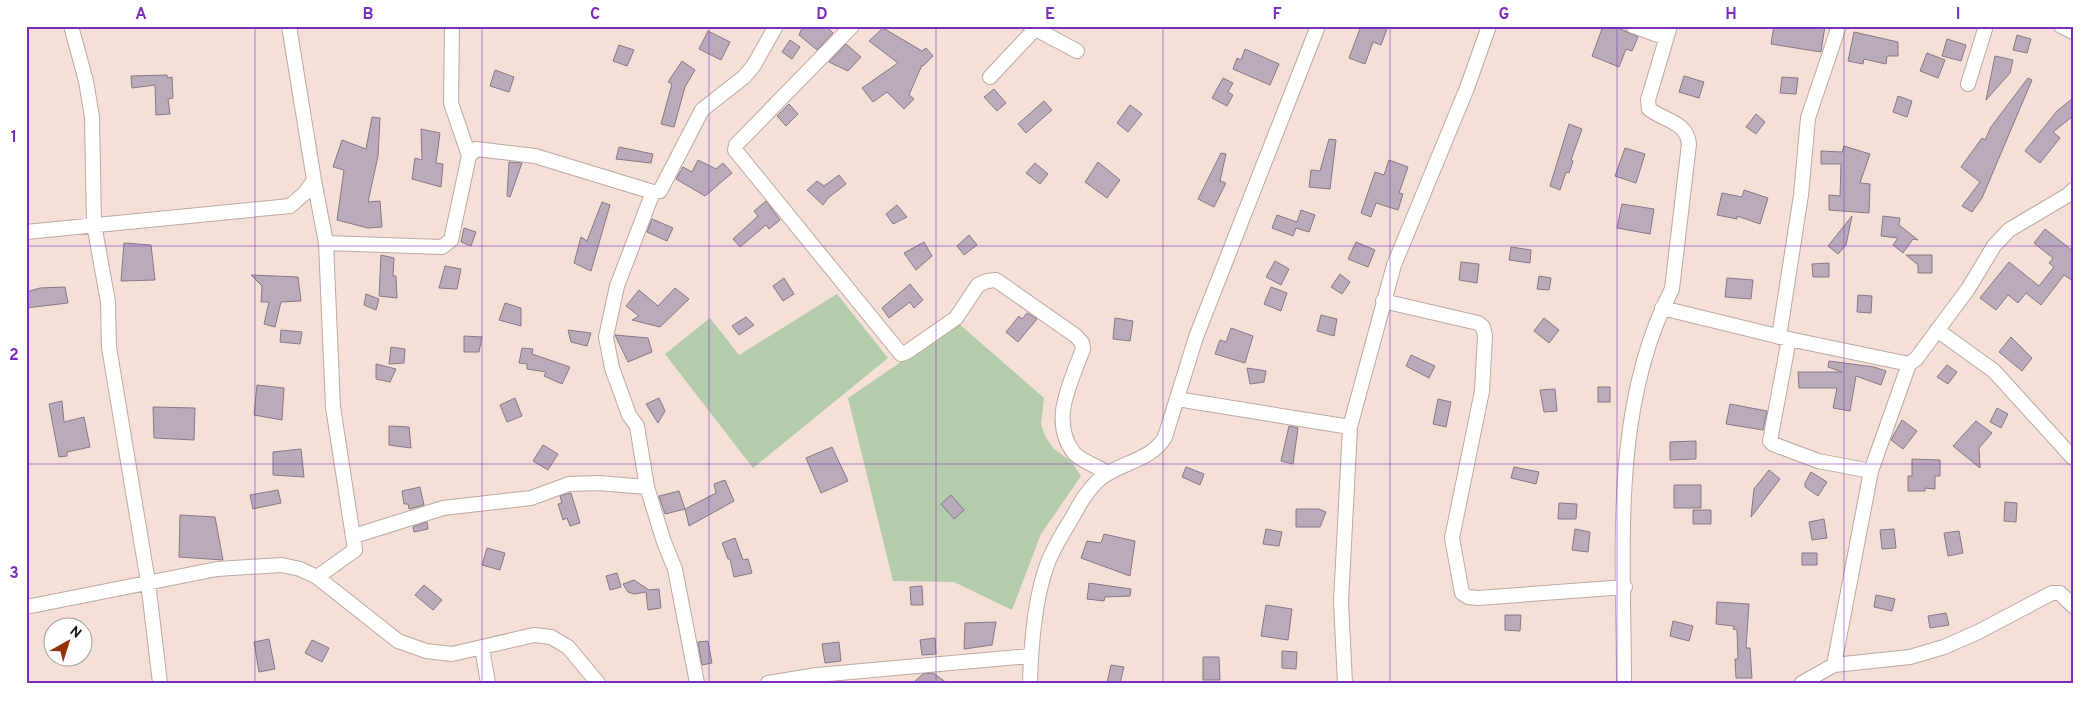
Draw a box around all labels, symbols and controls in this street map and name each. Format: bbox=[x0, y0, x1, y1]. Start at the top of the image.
text: A bbox=[135, 5, 147, 25]
text: B bbox=[362, 5, 374, 25]
text: C bbox=[590, 5, 600, 25]
text: D bbox=[816, 5, 828, 25]
text: E bbox=[1045, 5, 1055, 25]
text: F bbox=[1272, 5, 1282, 25]
text: G bbox=[1499, 5, 1509, 25]
text: H bbox=[1725, 5, 1737, 25]
text: I bbox=[1956, 5, 1960, 25]
text: 1 bbox=[11, 128, 17, 148]
text: 2 bbox=[9, 346, 19, 366]
text: 3 bbox=[9, 564, 19, 584]
north arrow bbox=[42, 616, 92, 666]
text: N bbox=[66, 623, 84, 643]

